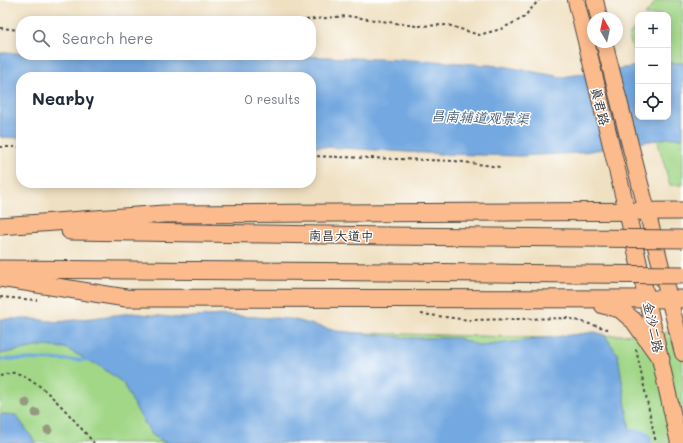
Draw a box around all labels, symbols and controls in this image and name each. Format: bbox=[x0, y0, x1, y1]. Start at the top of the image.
north arrow bbox=[587, 12, 623, 48]
map controls bbox=[635, 12, 671, 120]
button: + bbox=[635, 12, 671, 48]
search box bbox=[16, 16, 316, 60]
icon: search bbox=[30, 27, 52, 49]
text: Search here bbox=[62, 28, 153, 48]
button: − bbox=[635, 48, 671, 84]
button: locate bbox=[635, 84, 671, 120]
street label: 真君路 bbox=[588, 85, 614, 127]
text: Nearby bbox=[32, 87, 94, 109]
text: 0 results bbox=[245, 90, 300, 107]
water label: 昌南辅道观景渠 bbox=[431, 106, 530, 128]
street label: 南昌大道中 bbox=[308, 226, 374, 244]
street label: 金沙二路 bbox=[640, 300, 668, 354]

